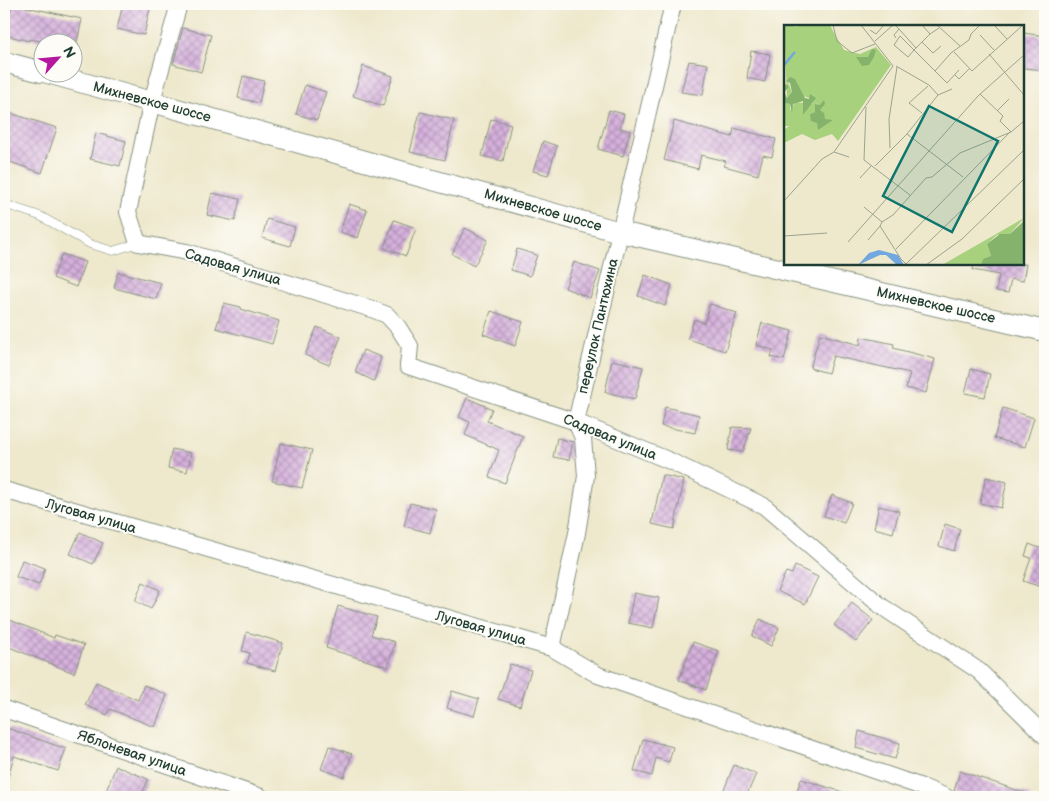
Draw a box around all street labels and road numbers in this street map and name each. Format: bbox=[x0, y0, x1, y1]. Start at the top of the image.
street label: Михневское шоссе bbox=[91, 78, 213, 126]
street label: Михневское шоссе bbox=[482, 185, 604, 235]
street label: Садовая улица bbox=[183, 245, 284, 289]
street label: переулок Пантюхина bbox=[574, 256, 622, 395]
street label: Михневское шоссе bbox=[875, 283, 997, 327]
street label: Садовая улица bbox=[561, 410, 660, 464]
street label: Луговая улица bbox=[43, 495, 139, 537]
street label: Луговая улица bbox=[433, 607, 529, 649]
street label: Яблоневая улица bbox=[75, 726, 190, 780]

